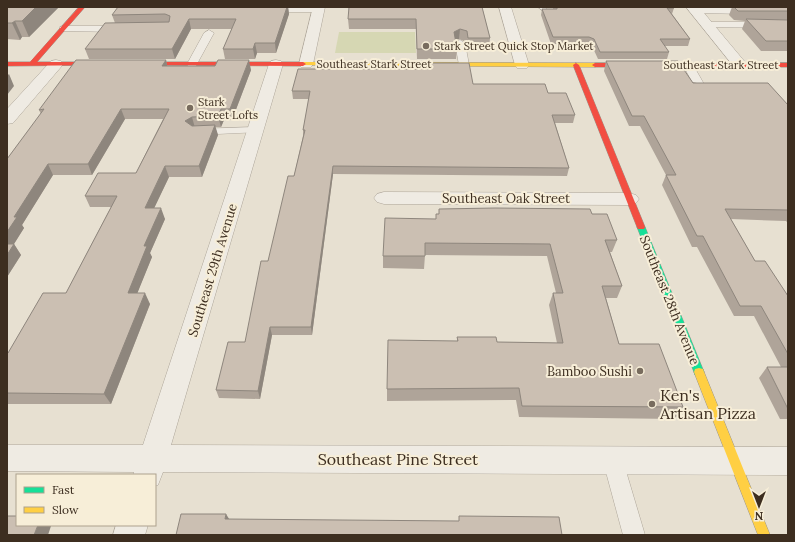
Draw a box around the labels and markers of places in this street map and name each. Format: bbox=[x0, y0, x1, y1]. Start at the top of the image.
place label: Stark Street Quick Stop Market bbox=[434, 39, 594, 53]
marker: Stark Street Quick Stop Market bbox=[421, 41, 431, 51]
place label: Stark Street Lofts bbox=[198, 95, 258, 122]
marker: Stark Street Lofts bbox=[185, 103, 195, 113]
place label: Bamboo Sushi bbox=[547, 363, 632, 380]
marker: Bamboo Sushi bbox=[635, 366, 645, 376]
place label: Ken's Artisan Pizza bbox=[659, 385, 756, 423]
marker: Ken's Artisan Pizza bbox=[647, 399, 657, 409]

